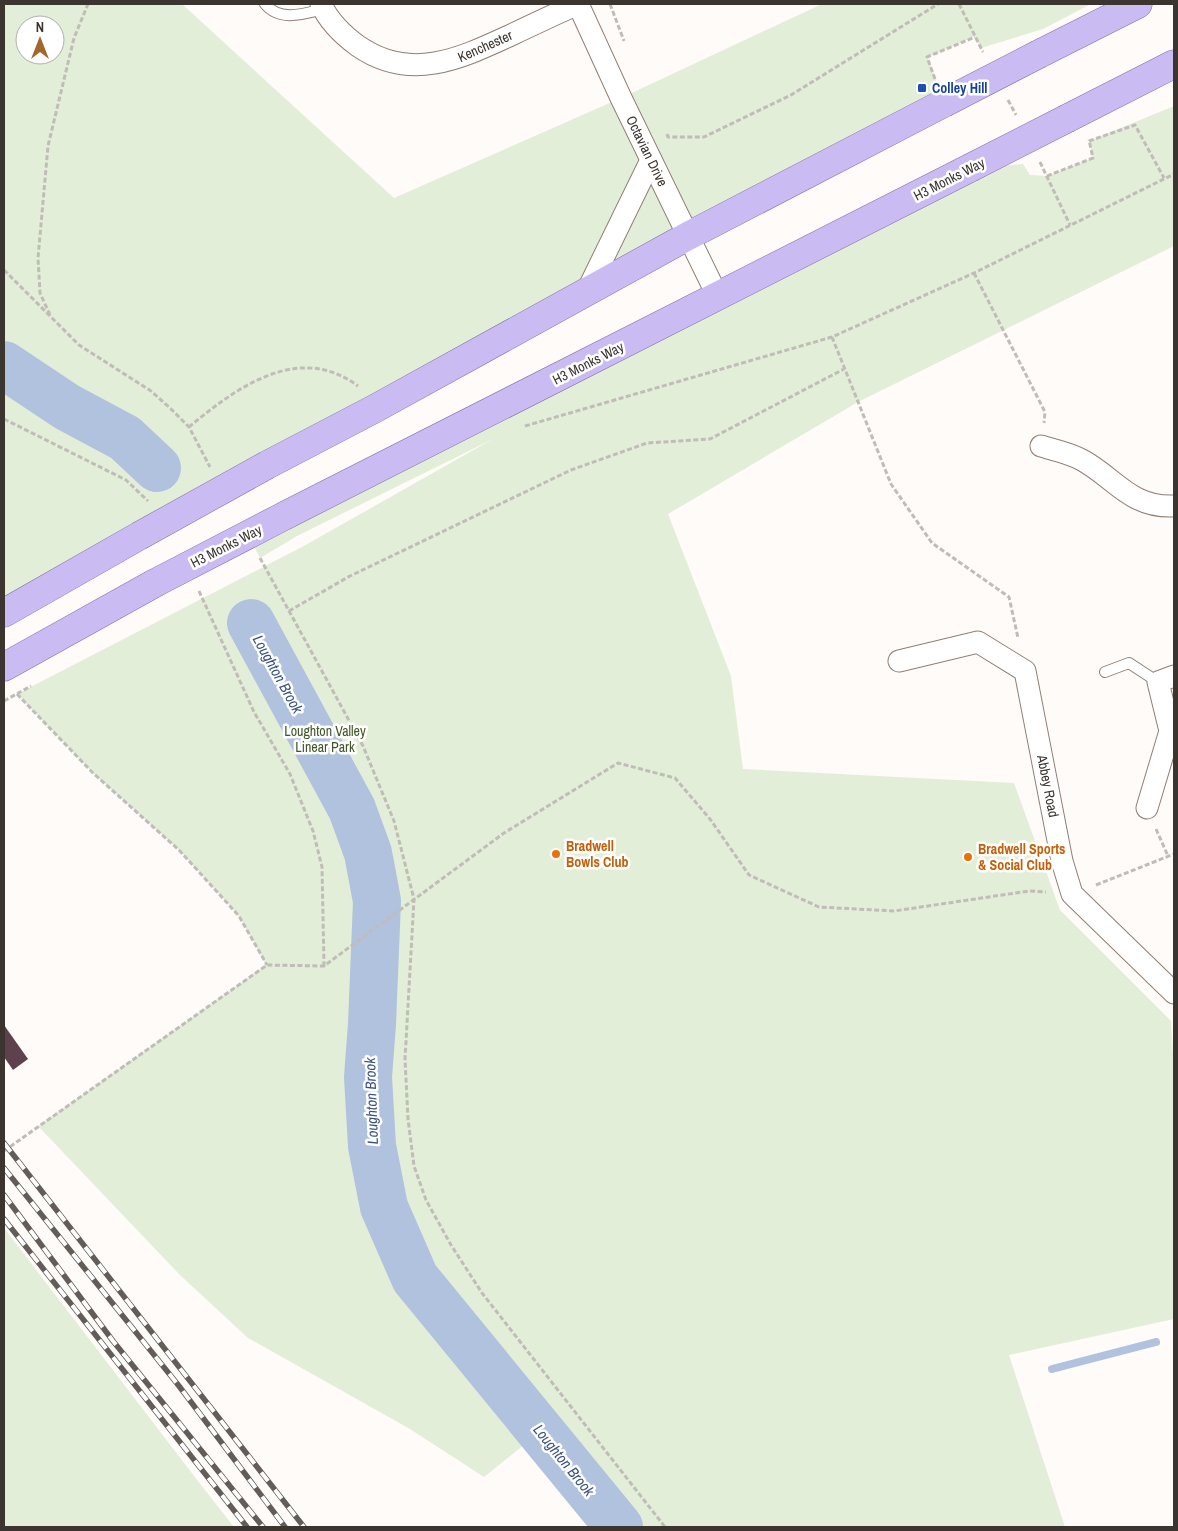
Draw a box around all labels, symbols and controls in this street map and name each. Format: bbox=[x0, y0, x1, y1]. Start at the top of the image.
north arrow bbox=[15, 15, 65, 65]
text: N bbox=[36, 18, 44, 36]
street label: Kenchester bbox=[455, 26, 515, 66]
place label: Colley Hill bbox=[932, 79, 988, 97]
marker: Colley Hill bbox=[916, 82, 928, 94]
street label: Octavian Drive bbox=[622, 113, 672, 189]
street label: H3 Monks Way bbox=[910, 153, 988, 205]
street label: H3 Monks Way bbox=[549, 337, 627, 389]
street label: H3 Monks Way bbox=[187, 520, 265, 572]
water label: Loughton Brook bbox=[248, 631, 309, 718]
park label: Loughton Valley Linear Park bbox=[284, 722, 366, 756]
street label: Abbey Road bbox=[1033, 752, 1063, 819]
place label: Bradwell Bowls Club bbox=[566, 837, 629, 871]
place label: Bradwell Sports & Social Club bbox=[978, 840, 1065, 874]
marker: Bradwell Bowls Club bbox=[550, 848, 562, 860]
marker: Bradwell Sports & Social Club bbox=[962, 851, 974, 863]
water label: Loughton Brook bbox=[359, 1056, 383, 1145]
water label: Loughton Brook bbox=[529, 1420, 600, 1501]

